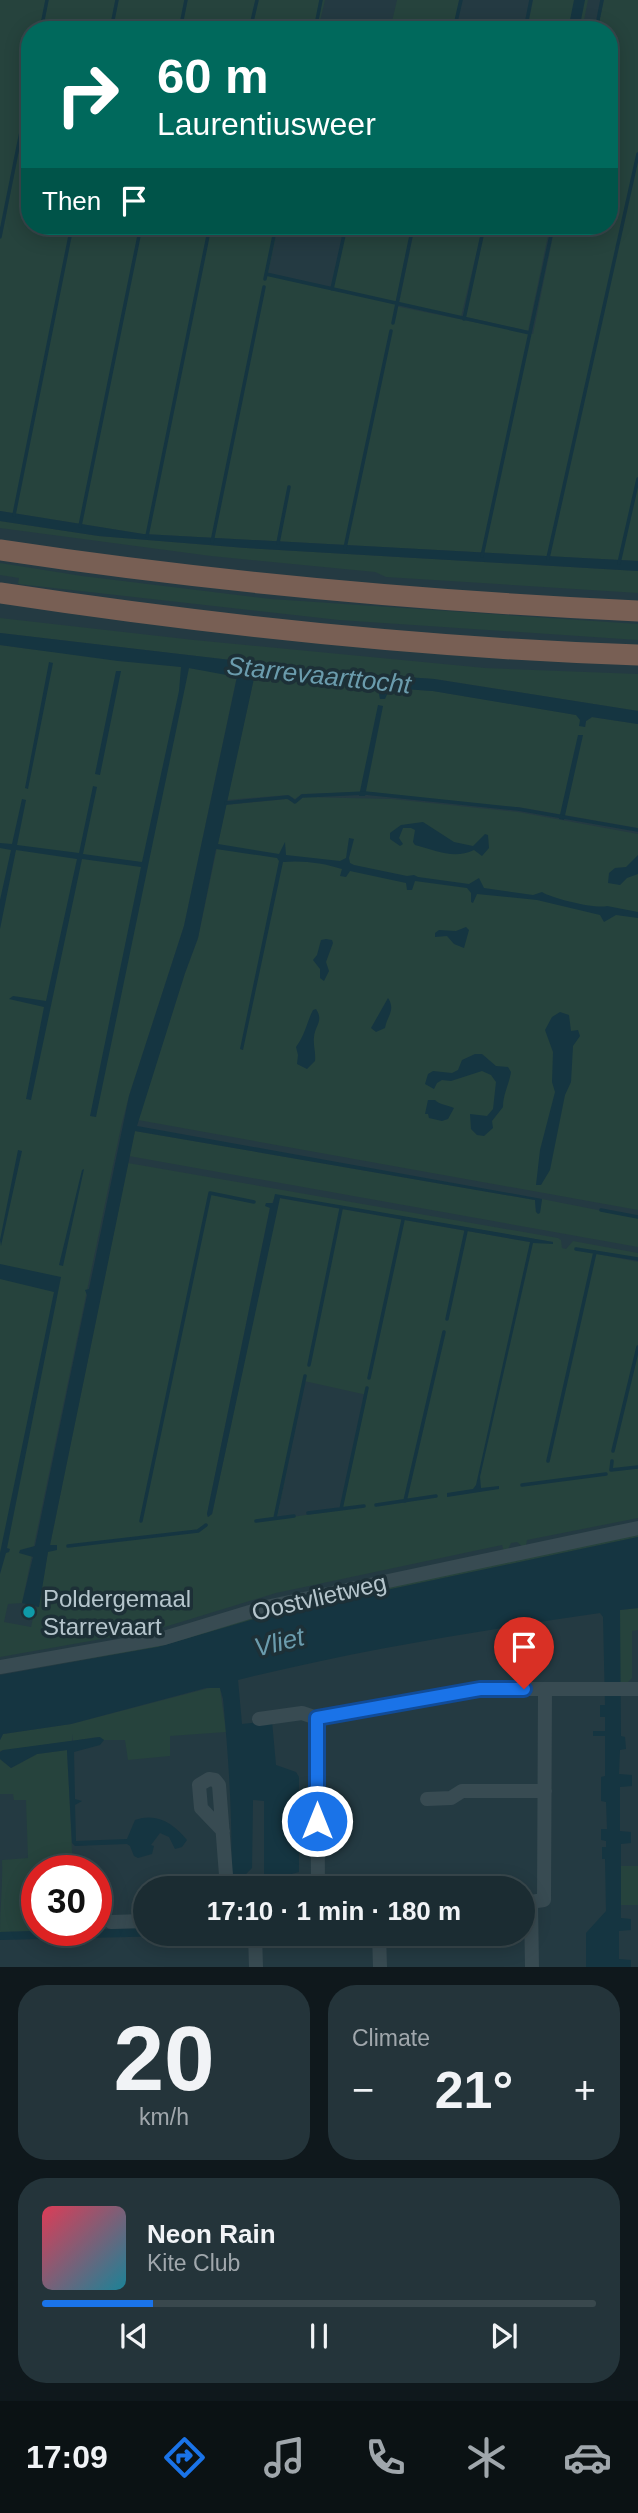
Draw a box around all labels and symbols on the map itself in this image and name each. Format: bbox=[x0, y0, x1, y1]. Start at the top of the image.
water label: Starrevaarttocht bbox=[225, 650, 414, 700]
street label: Oostvlietweg bbox=[249, 1568, 389, 1626]
place label: Poldergemaal Starrevaart bbox=[43, 1585, 191, 1640]
marker: Poldergemaal Starrevaart bbox=[21, 1604, 37, 1620]
pin bbox=[494, 1617, 554, 1689]
water label: Vliet bbox=[251, 1621, 309, 1663]
position arrow bbox=[280, 1784, 354, 1858]
speed limit sign: 30 bbox=[21, 1855, 112, 1946]

